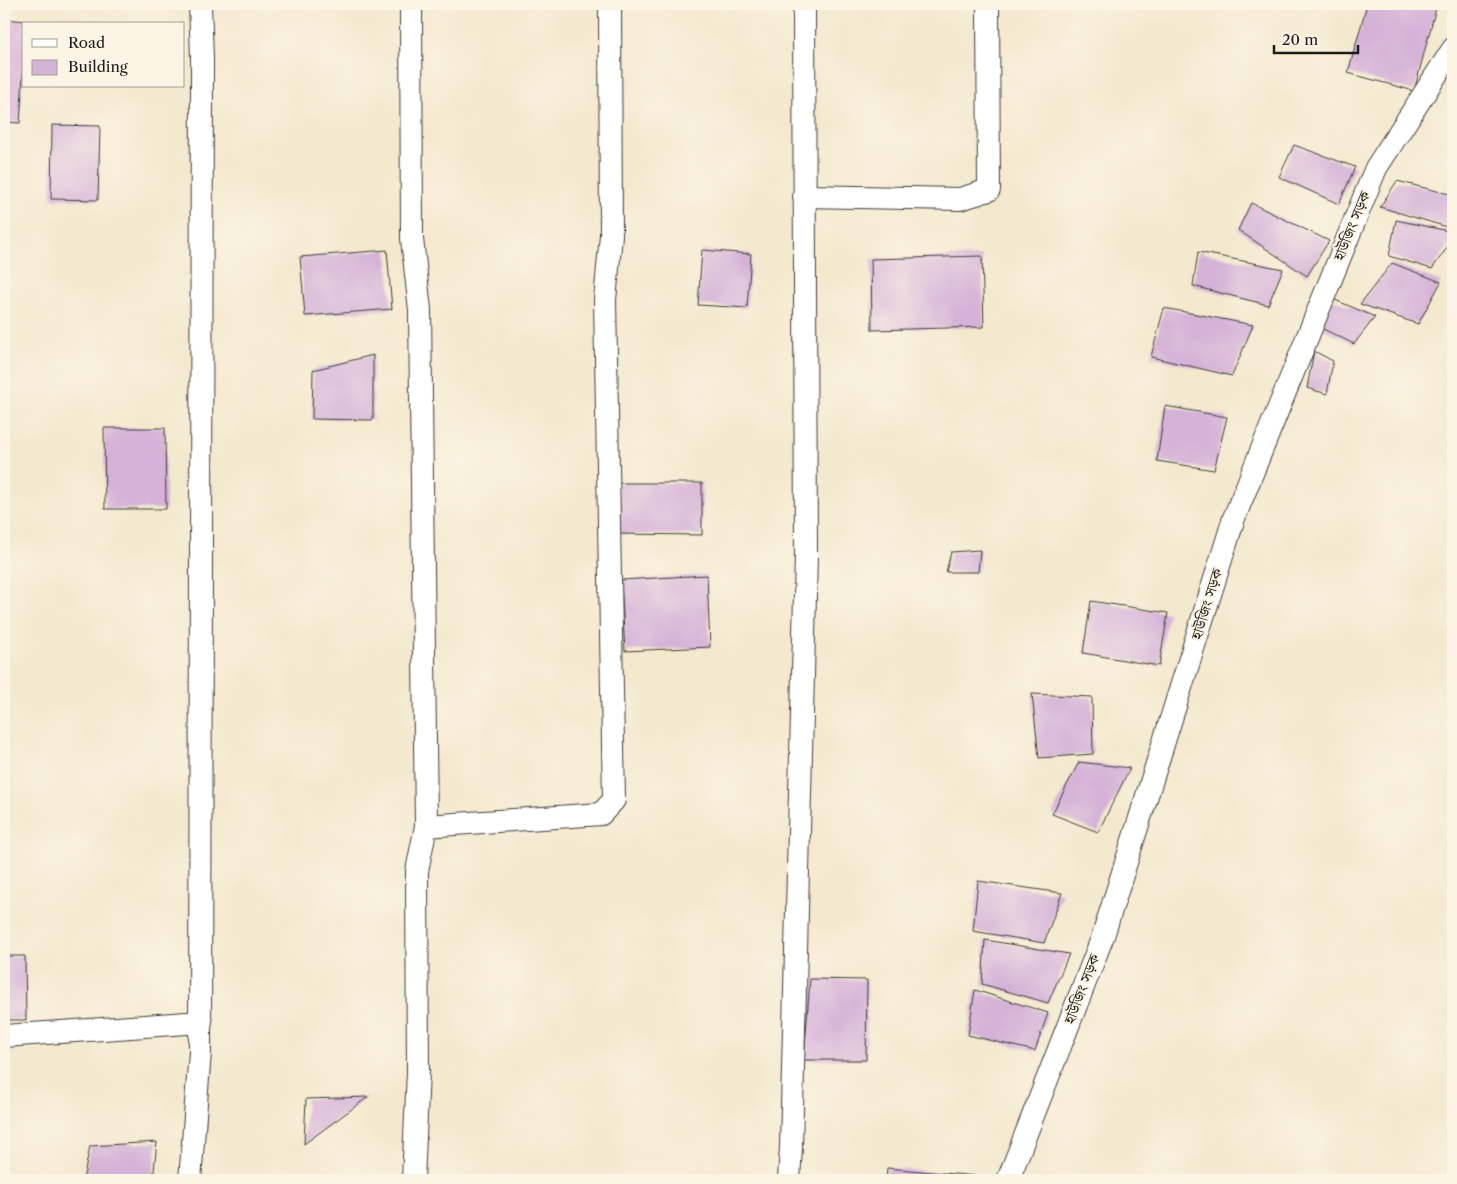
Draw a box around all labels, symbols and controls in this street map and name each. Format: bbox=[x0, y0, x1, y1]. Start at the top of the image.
legend bbox=[22, 22, 185, 88]
scale bar bbox=[1274, 22, 1358, 54]
text: 20 m bbox=[1282, 30, 1318, 49]
text: Road bbox=[68, 33, 105, 52]
text: Building bbox=[68, 57, 128, 76]
street label: হাউজিং সড়ক bbox=[1329, 188, 1374, 264]
street label: হাউজিং সড়ক bbox=[1186, 566, 1226, 643]
street label: হাউজিং সড়ক bbox=[1059, 951, 1104, 1027]

